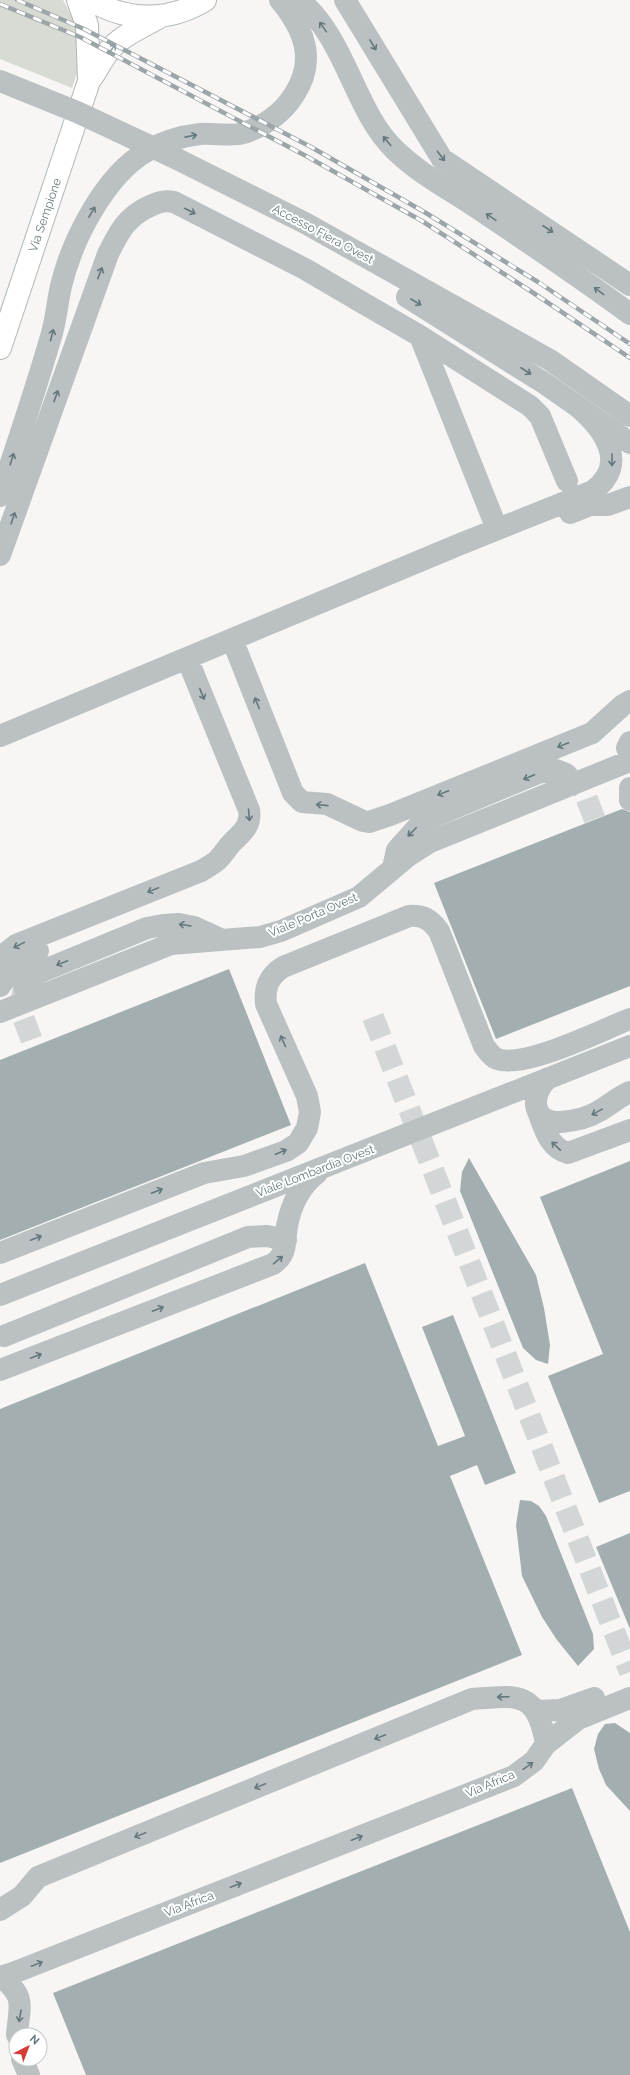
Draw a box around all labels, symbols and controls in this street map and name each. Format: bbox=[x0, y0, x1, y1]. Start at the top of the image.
one-way arrow bbox=[319, 22, 327, 33]
one-way arrow bbox=[369, 39, 377, 51]
one-way arrow bbox=[107, 44, 116, 54]
one-way arrow bbox=[184, 132, 197, 140]
one-way arrow bbox=[382, 135, 391, 146]
one-way arrow bbox=[436, 150, 445, 161]
street label: Via Sempione bbox=[26, 176, 64, 254]
street label: Accesso Fiera Ovest bbox=[270, 201, 376, 267]
one-way arrow bbox=[89, 206, 97, 218]
one-way arrow bbox=[184, 207, 196, 215]
one-way arrow bbox=[486, 213, 497, 221]
one-way arrow bbox=[542, 225, 553, 233]
one-way arrow bbox=[97, 268, 105, 280]
one-way arrow bbox=[593, 287, 604, 295]
one-way arrow bbox=[409, 299, 421, 307]
one-way arrow bbox=[49, 329, 56, 342]
one-way arrow bbox=[520, 367, 531, 376]
one-way arrow bbox=[52, 390, 60, 402]
one-way arrow bbox=[9, 452, 16, 465]
one-way arrow bbox=[608, 453, 616, 466]
one-way arrow bbox=[10, 512, 17, 525]
one-way arrow bbox=[198, 687, 206, 699]
one-way arrow bbox=[253, 697, 261, 709]
one-way arrow bbox=[558, 742, 570, 749]
one-way arrow bbox=[523, 774, 535, 781]
one-way arrow bbox=[437, 790, 449, 798]
one-way arrow bbox=[316, 801, 329, 808]
one-way arrow bbox=[245, 808, 252, 821]
one-way arrow bbox=[407, 827, 417, 837]
one-way arrow bbox=[147, 887, 159, 895]
street label: Viale Porta Ovest bbox=[267, 890, 359, 940]
one-way arrow bbox=[179, 921, 192, 929]
one-way arrow bbox=[13, 941, 25, 949]
one-way arrow bbox=[56, 959, 68, 967]
one-way arrow bbox=[279, 1035, 286, 1047]
one-way arrow bbox=[591, 1108, 603, 1116]
one-way arrow bbox=[551, 1141, 561, 1151]
street label: Viale Lombardia Ovest bbox=[254, 1142, 376, 1200]
one-way arrow bbox=[275, 1148, 287, 1156]
one-way arrow bbox=[151, 1187, 163, 1195]
one-way arrow bbox=[30, 1234, 42, 1242]
one-way arrow bbox=[272, 1255, 283, 1264]
one-way arrow bbox=[151, 1304, 163, 1312]
one-way arrow bbox=[30, 1351, 42, 1359]
one-way arrow bbox=[497, 1693, 510, 1701]
one-way arrow bbox=[375, 1733, 387, 1741]
one-way arrow bbox=[522, 1762, 533, 1770]
street label: Via Africa bbox=[463, 1767, 517, 1801]
one-way arrow bbox=[254, 1783, 266, 1790]
one-way arrow bbox=[134, 1832, 146, 1840]
one-way arrow bbox=[350, 1833, 362, 1841]
one-way arrow bbox=[229, 1881, 241, 1889]
street label: Via Africa bbox=[162, 1888, 216, 1920]
one-way arrow bbox=[30, 1959, 42, 1967]
one-way arrow bbox=[16, 2009, 24, 2022]
north arrow bbox=[8, 2027, 48, 2067]
text: N bbox=[27, 2032, 42, 2048]

